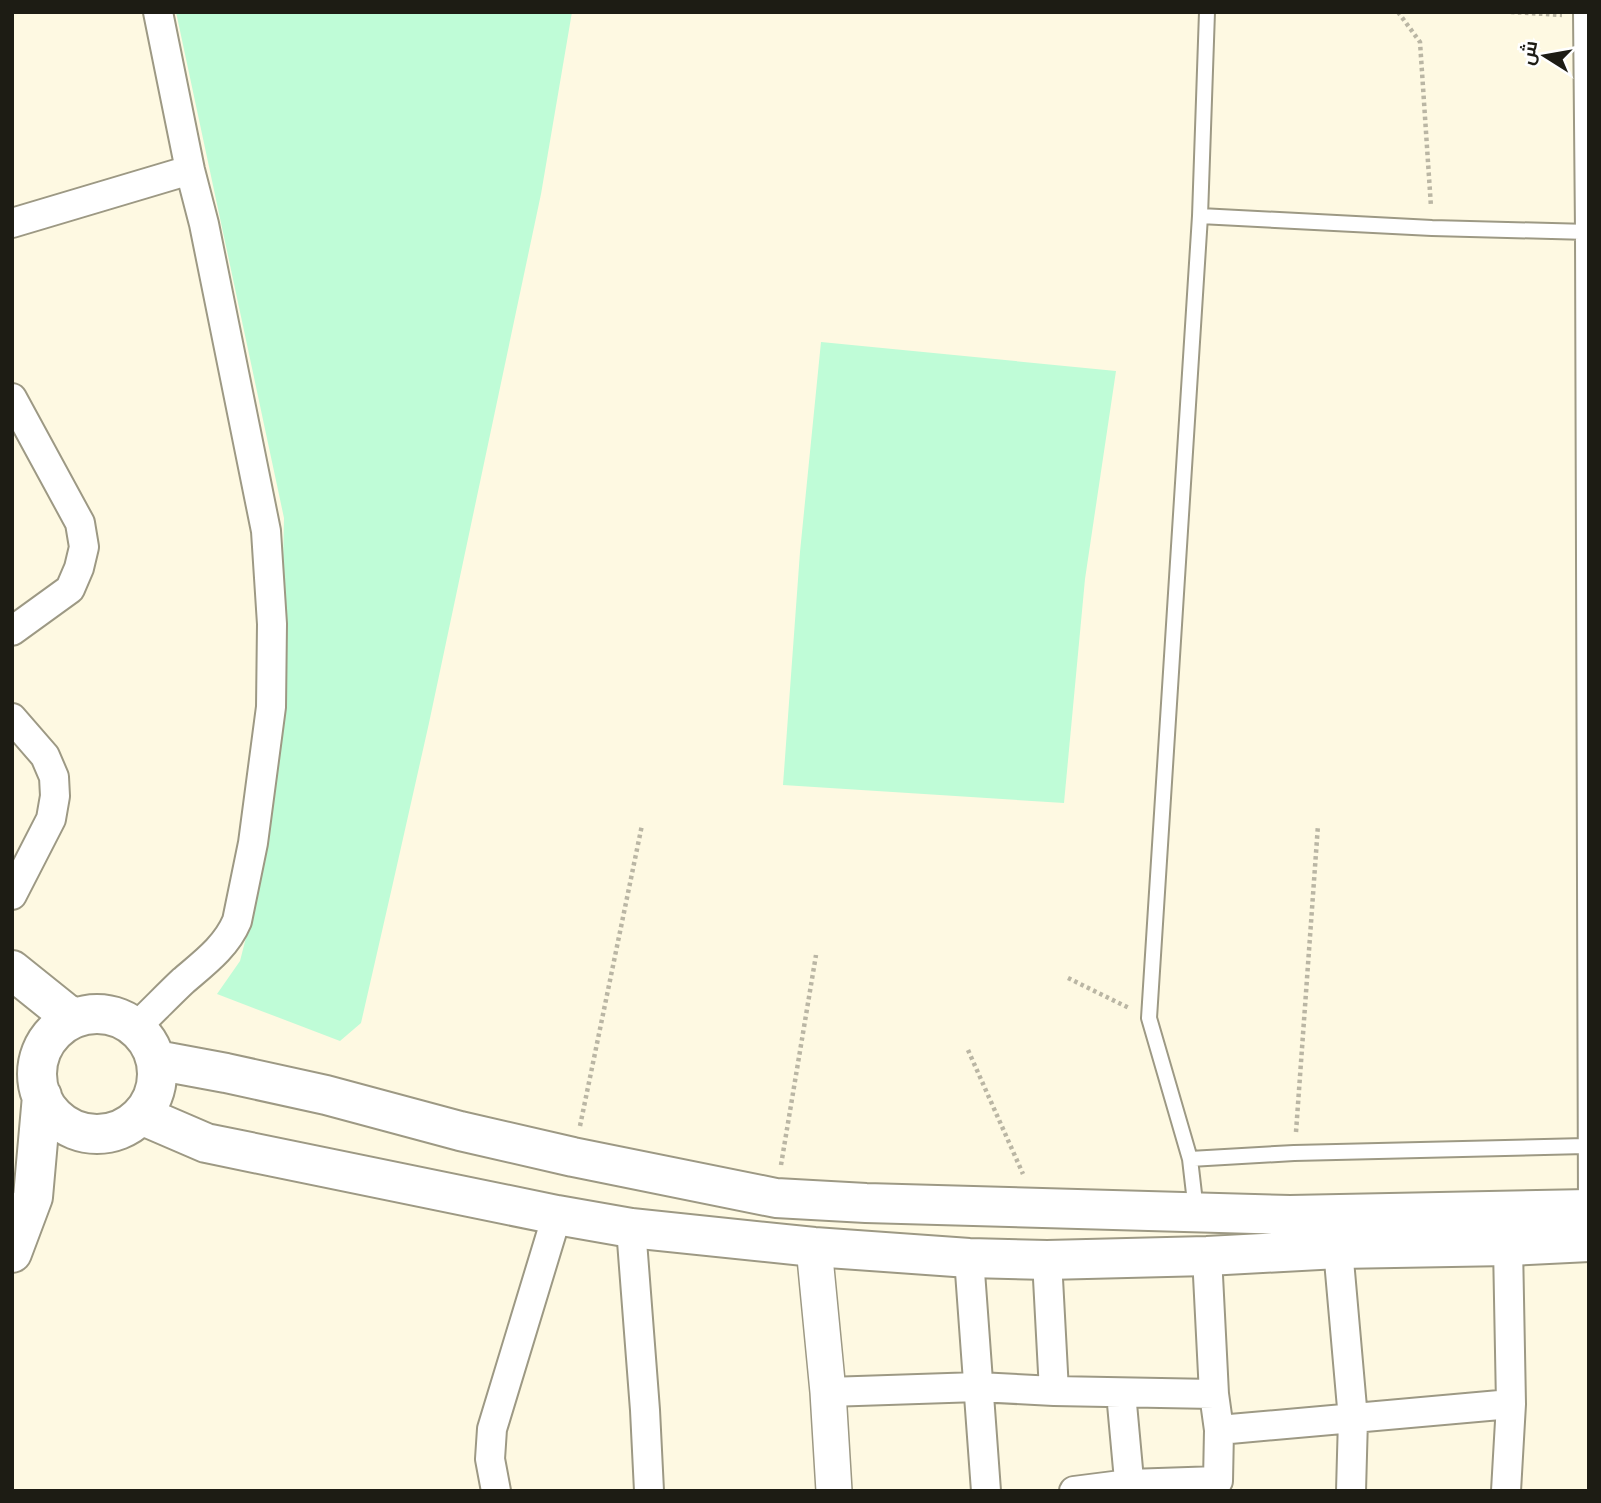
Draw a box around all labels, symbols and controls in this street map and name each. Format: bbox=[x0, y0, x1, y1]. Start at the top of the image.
north arrow bbox=[1510, 21, 1580, 91]
text: ش bbox=[1517, 39, 1542, 67]

